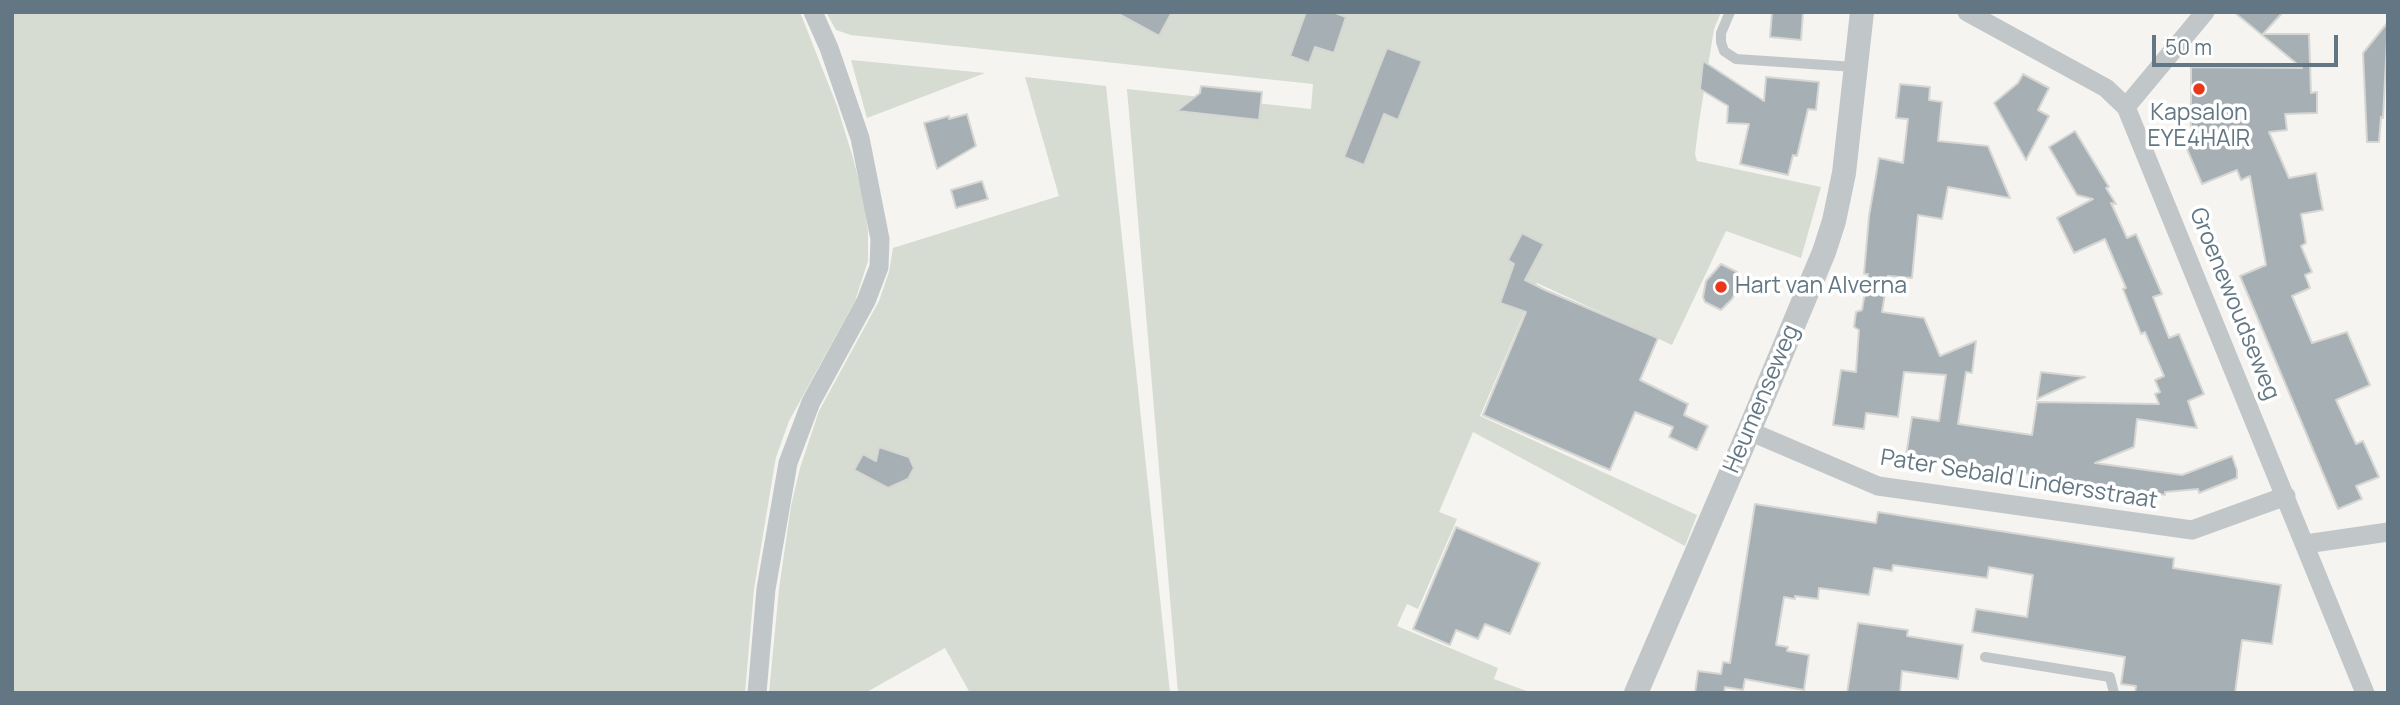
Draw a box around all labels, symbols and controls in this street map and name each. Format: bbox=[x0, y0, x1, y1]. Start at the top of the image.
scale bar bbox=[2155, 21, 2340, 65]
text: 50 m bbox=[2165, 33, 2212, 61]
marker: Kapsalon EYE4HAIR bbox=[2191, 81, 2207, 97]
place label: Kapsalon EYE4HAIR bbox=[2148, 100, 2250, 154]
street label: Groenewoudseweg bbox=[2183, 204, 2285, 404]
place label: Hart van Alverna bbox=[1735, 273, 1907, 301]
marker: Hart van Alverna bbox=[1713, 279, 1729, 295]
street label: Heumenseweg bbox=[1718, 321, 1806, 477]
street label: Pater Sebald Lindersstraat bbox=[1878, 444, 2160, 516]

